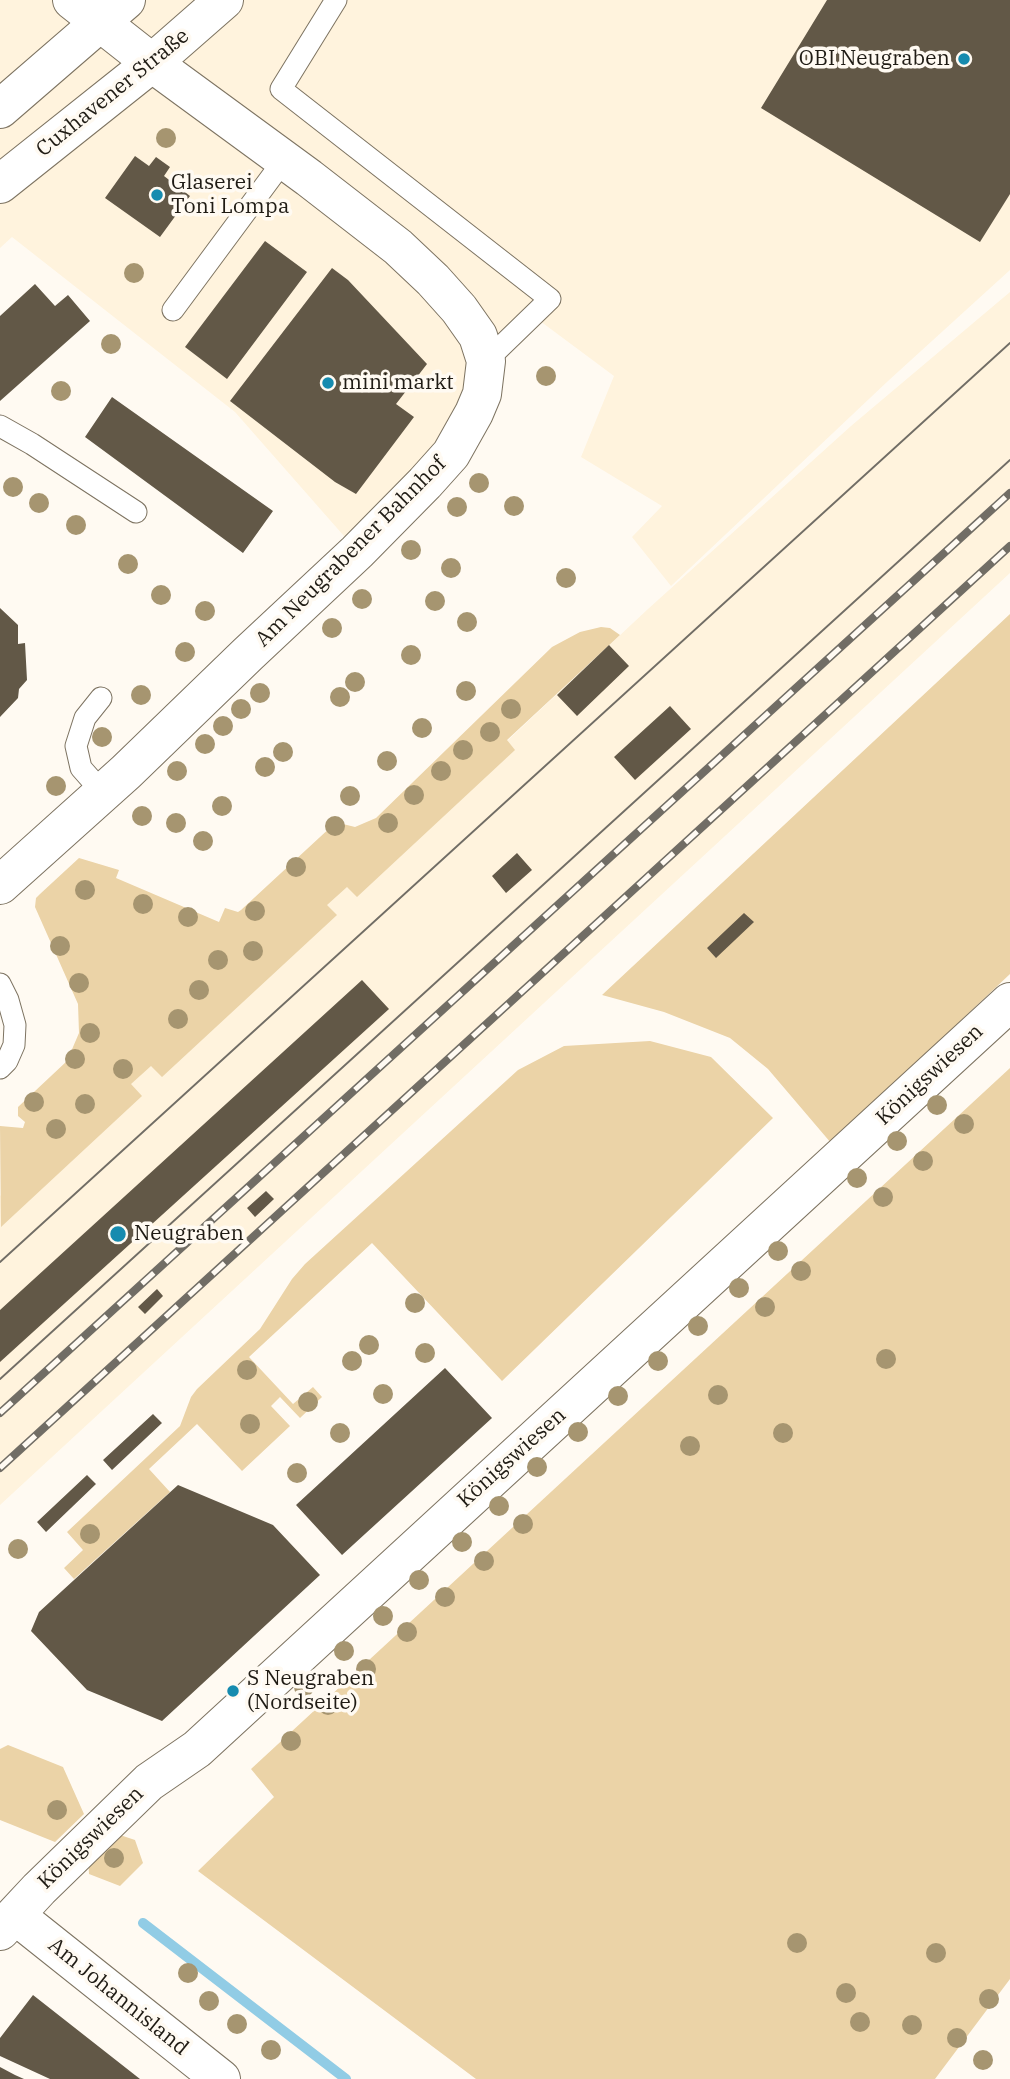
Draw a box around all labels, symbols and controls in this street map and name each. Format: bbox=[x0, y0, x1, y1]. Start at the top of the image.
street label: Cuxhavener Straße bbox=[32, 24, 194, 162]
place label: OBI Neugraben bbox=[799, 46, 950, 72]
marker: OBI Neugraben bbox=[956, 51, 972, 67]
place label: Glaserei Toni Lompa bbox=[171, 170, 289, 220]
marker: Glaserei Toni Lompa bbox=[149, 187, 165, 203]
place label: mini markt bbox=[342, 370, 454, 396]
marker: mini markt bbox=[320, 375, 336, 391]
street label: Am Neugrabener Bahnhof bbox=[251, 452, 451, 652]
street label: Königswiesen bbox=[871, 1019, 989, 1131]
place label: Neugraben bbox=[134, 1221, 244, 1247]
marker: Neugraben bbox=[108, 1224, 128, 1244]
street label: Königswiesen bbox=[453, 1403, 571, 1513]
place label: S Neugraben (Nordseite) bbox=[247, 1666, 374, 1716]
marker: S Neugraben (Nordseite) bbox=[225, 1683, 241, 1699]
street label: Königswiesen bbox=[33, 1781, 149, 1895]
street label: Am Johannisland bbox=[43, 1933, 193, 2061]

